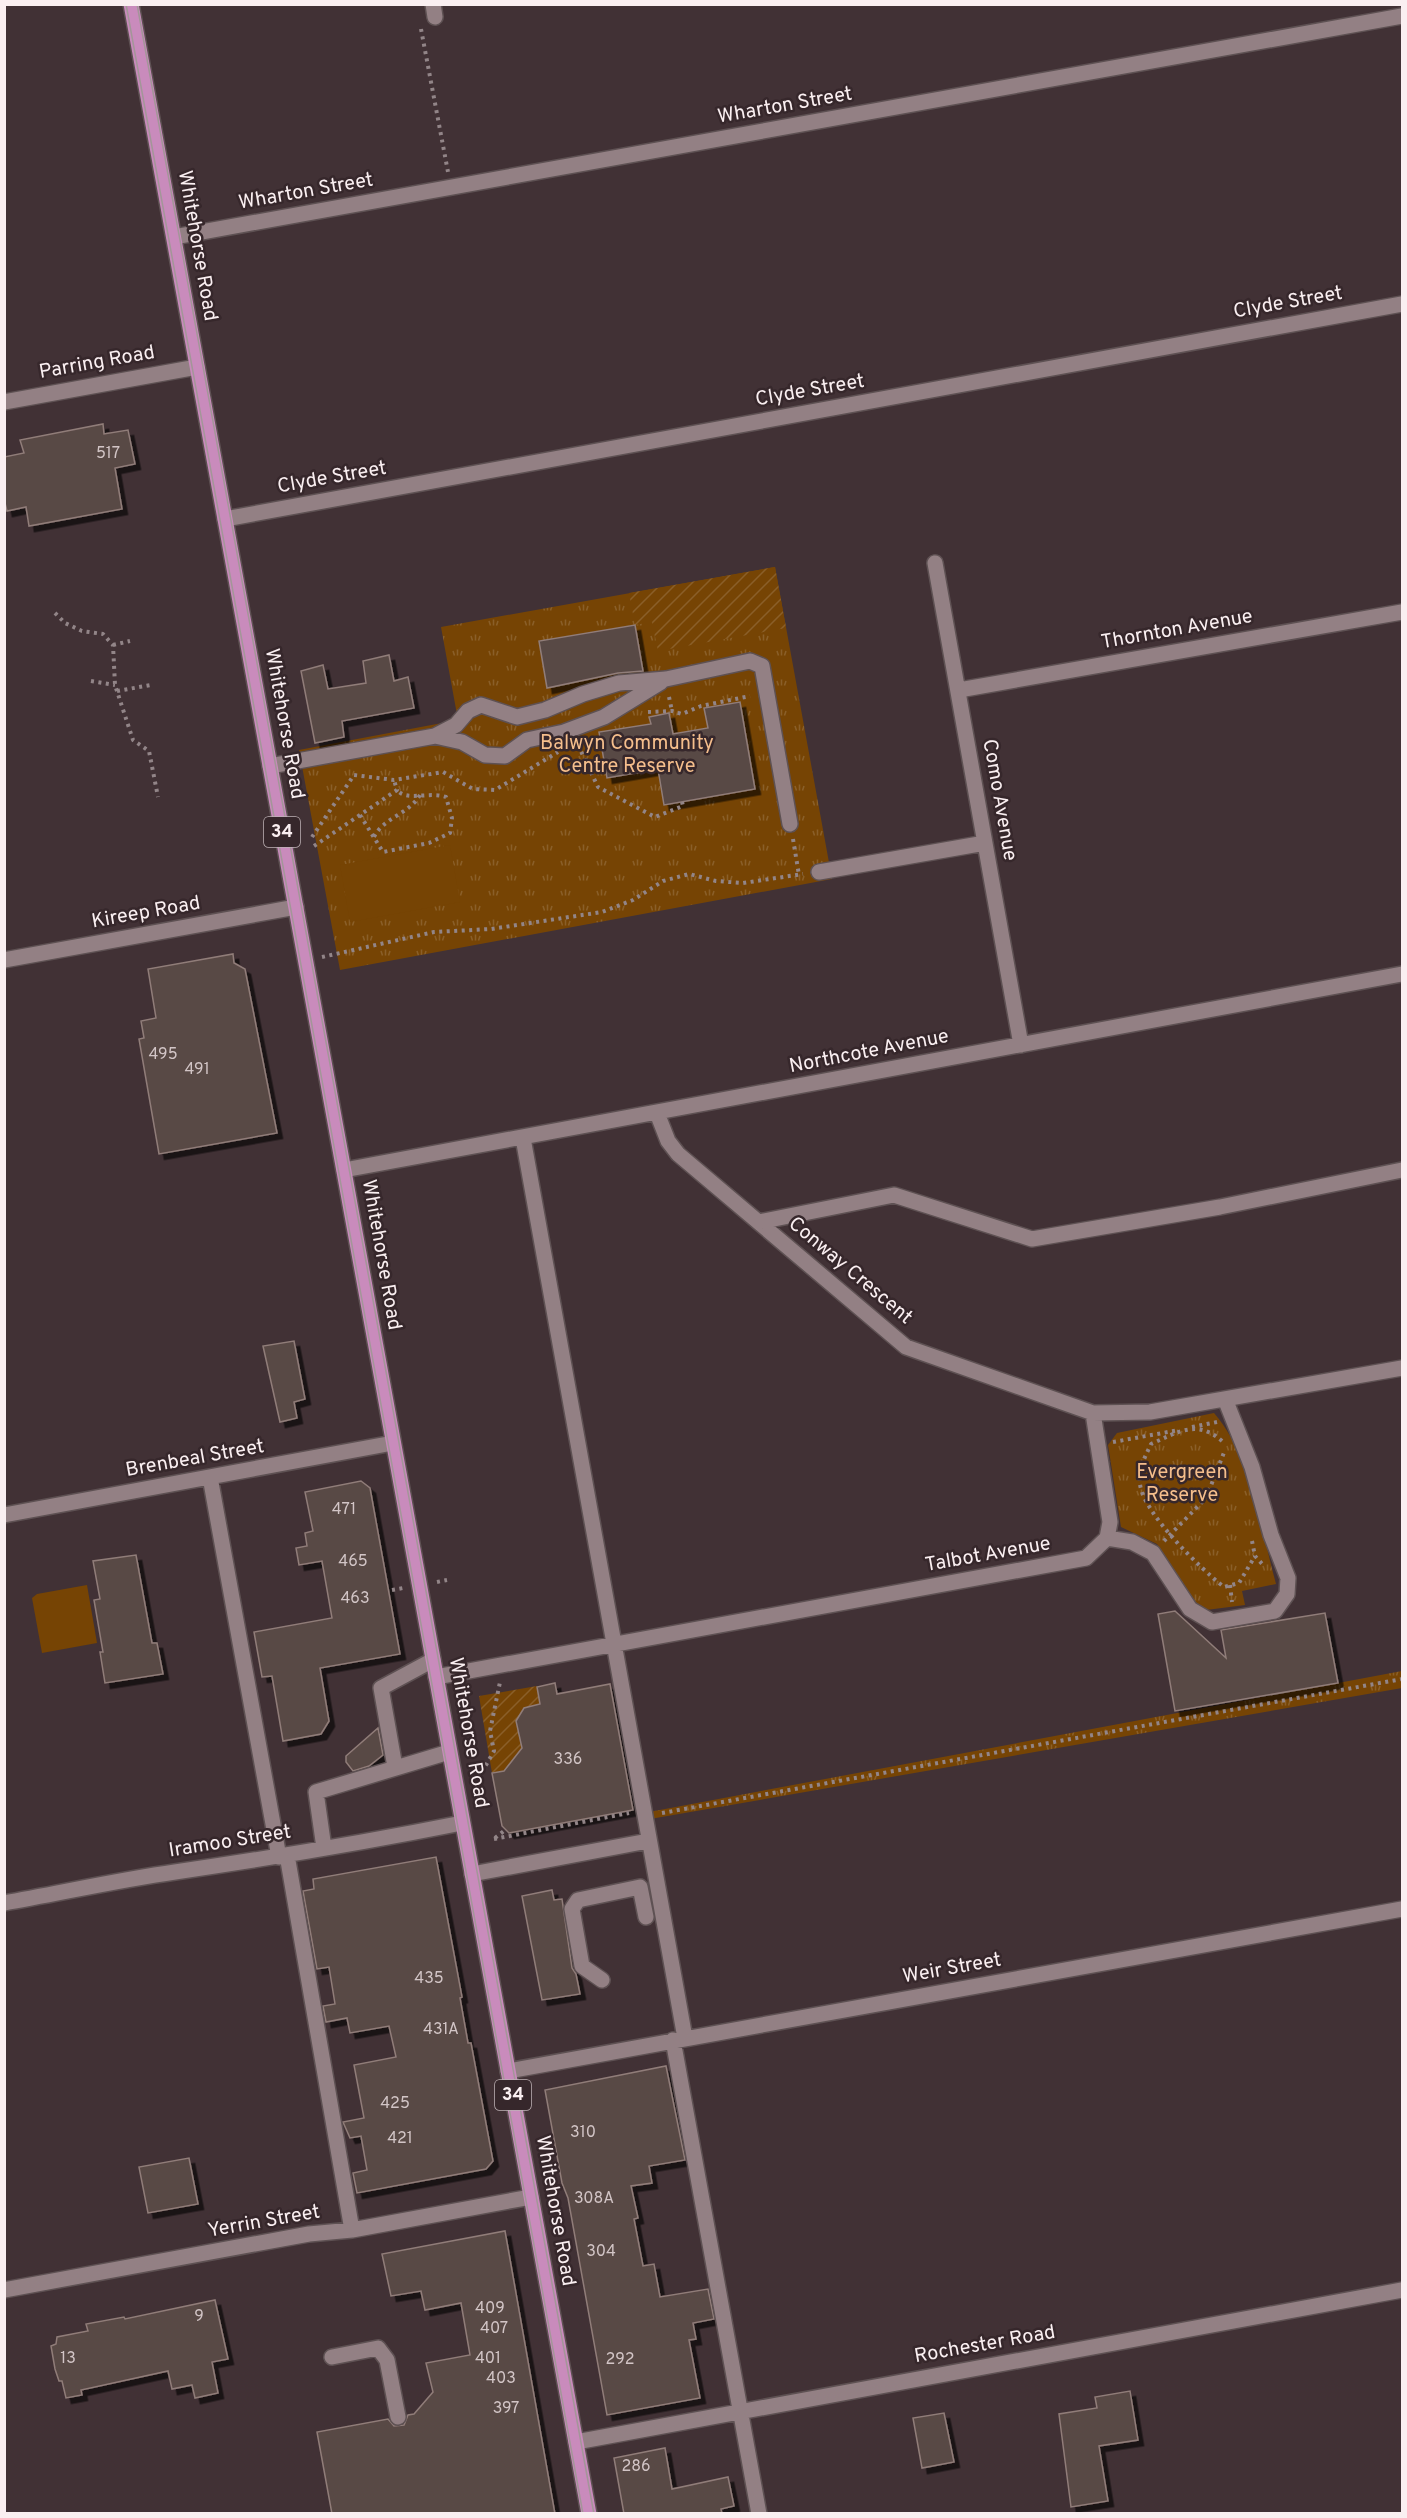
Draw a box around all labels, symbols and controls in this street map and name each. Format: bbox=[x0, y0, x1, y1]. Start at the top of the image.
street label: Wharton Street bbox=[716, 81, 854, 131]
street label: Wharton Street bbox=[237, 167, 375, 217]
street label: Whitehorse Road bbox=[171, 169, 223, 323]
street label: Clyde Street bbox=[1231, 281, 1345, 325]
street label: Parring Road bbox=[37, 340, 157, 386]
street label: Clyde Street bbox=[753, 369, 867, 413]
house number: 517 bbox=[96, 444, 120, 464]
street label: Clyde Street bbox=[275, 456, 389, 500]
street label: Thornton Avenue bbox=[1099, 604, 1255, 656]
street label: Whitehorse Road bbox=[258, 647, 310, 801]
park label: Balwyn Community Centre Reserve bbox=[540, 731, 714, 780]
street label: Como Avenue bbox=[975, 737, 1023, 863]
road number: 34 bbox=[264, 817, 300, 847]
street label: Kireep Road bbox=[90, 891, 202, 935]
street label: Northcote Avenue bbox=[787, 1024, 951, 1080]
house number: 495 bbox=[148, 1045, 178, 1065]
house number: 491 bbox=[184, 1060, 210, 1080]
street label: Whitehorse Road bbox=[355, 1178, 407, 1332]
street label: Conway Crescent bbox=[782, 1211, 918, 1331]
street label: Brenbeal Street bbox=[124, 1434, 266, 1484]
park label: Evergreen Reserve bbox=[1136, 1460, 1228, 1509]
house number: 471 bbox=[332, 1500, 356, 1520]
street label: Talbot Avenue bbox=[923, 1531, 1053, 1579]
house number: 465 bbox=[338, 1552, 368, 1572]
house number: 463 bbox=[340, 1589, 370, 1609]
street label: Whitehorse Road bbox=[442, 1656, 494, 1810]
house number: 336 bbox=[554, 1750, 582, 1770]
street label: Iramoo Street bbox=[167, 1820, 293, 1864]
street label: Weir Street bbox=[901, 1948, 1003, 1990]
house number: 435 bbox=[414, 1969, 444, 1989]
house number: 431A bbox=[423, 2020, 459, 2040]
road number: 34 bbox=[495, 2080, 531, 2110]
house number: 425 bbox=[380, 2094, 410, 2114]
house number: 310 bbox=[570, 2123, 596, 2143]
house number: 421 bbox=[387, 2129, 413, 2149]
street label: Whitehorse Road bbox=[529, 2134, 581, 2288]
house number: 308A bbox=[574, 2189, 614, 2209]
street label: Yerrin Street bbox=[206, 2199, 322, 2245]
house number: 304 bbox=[586, 2242, 616, 2262]
house number: 409 bbox=[475, 2299, 505, 2319]
house number: 9 bbox=[194, 2307, 204, 2327]
house number: 407 bbox=[480, 2319, 508, 2339]
street label: Rochester Road bbox=[912, 2320, 1058, 2370]
house number: 13 bbox=[60, 2349, 76, 2369]
house number: 401 bbox=[475, 2349, 501, 2369]
house number: 292 bbox=[605, 2350, 635, 2370]
house number: 403 bbox=[486, 2369, 516, 2389]
house number: 397 bbox=[493, 2399, 519, 2419]
house number: 286 bbox=[621, 2457, 651, 2477]

